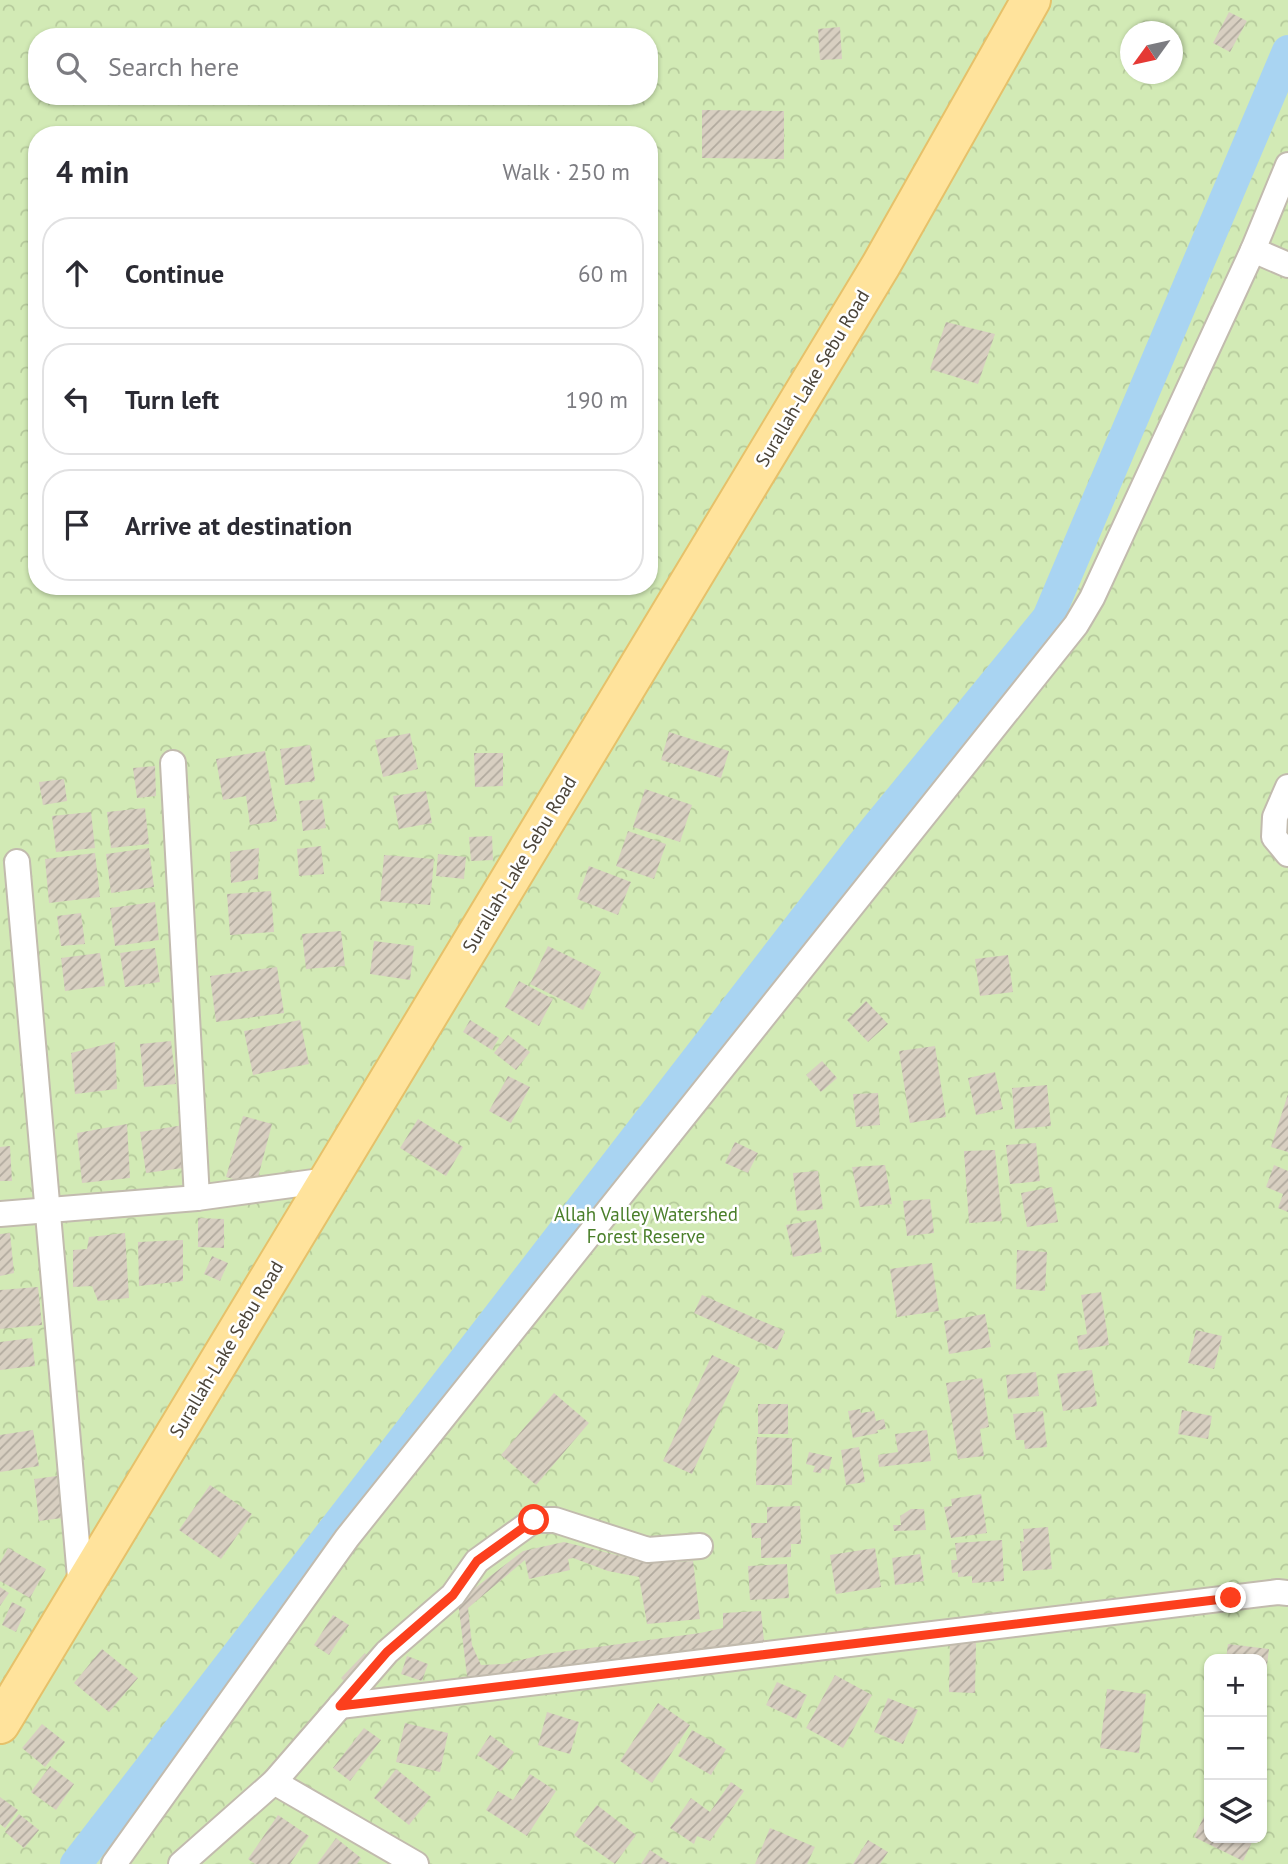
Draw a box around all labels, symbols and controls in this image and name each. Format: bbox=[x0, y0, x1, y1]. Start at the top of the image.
north arrow bbox=[1120, 21, 1183, 84]
search box bbox=[28, 28, 658, 105]
icon: search bbox=[52, 48, 90, 86]
text: Search here bbox=[108, 50, 239, 83]
text: 4 min bbox=[56, 152, 129, 191]
text: Walk · 250 m bbox=[503, 157, 630, 186]
icon: ahead bbox=[58, 254, 96, 292]
text: Continue bbox=[125, 257, 224, 290]
text: 60 m bbox=[578, 259, 628, 288]
street label: Surallah-Lake Sebu Road bbox=[750, 285, 874, 471]
icon: left bbox=[58, 380, 96, 418]
text: Turn left bbox=[125, 383, 219, 416]
text: 190 m bbox=[566, 385, 628, 414]
icon: arrive bbox=[58, 506, 96, 544]
text: Arrive at destination bbox=[125, 509, 352, 542]
street label: Surallah-Lake Sebu Road bbox=[457, 771, 581, 957]
park label: Allah Valley Watershed Forest Reserve bbox=[554, 1202, 738, 1248]
street label: Surallah-Lake Sebu Road bbox=[164, 1256, 288, 1442]
route start bbox=[518, 1504, 549, 1535]
route end bbox=[1215, 1582, 1246, 1613]
map controls bbox=[1204, 1654, 1267, 1843]
button: + bbox=[1204, 1654, 1267, 1717]
button: − bbox=[1204, 1717, 1267, 1780]
button: layers bbox=[1204, 1780, 1267, 1843]

